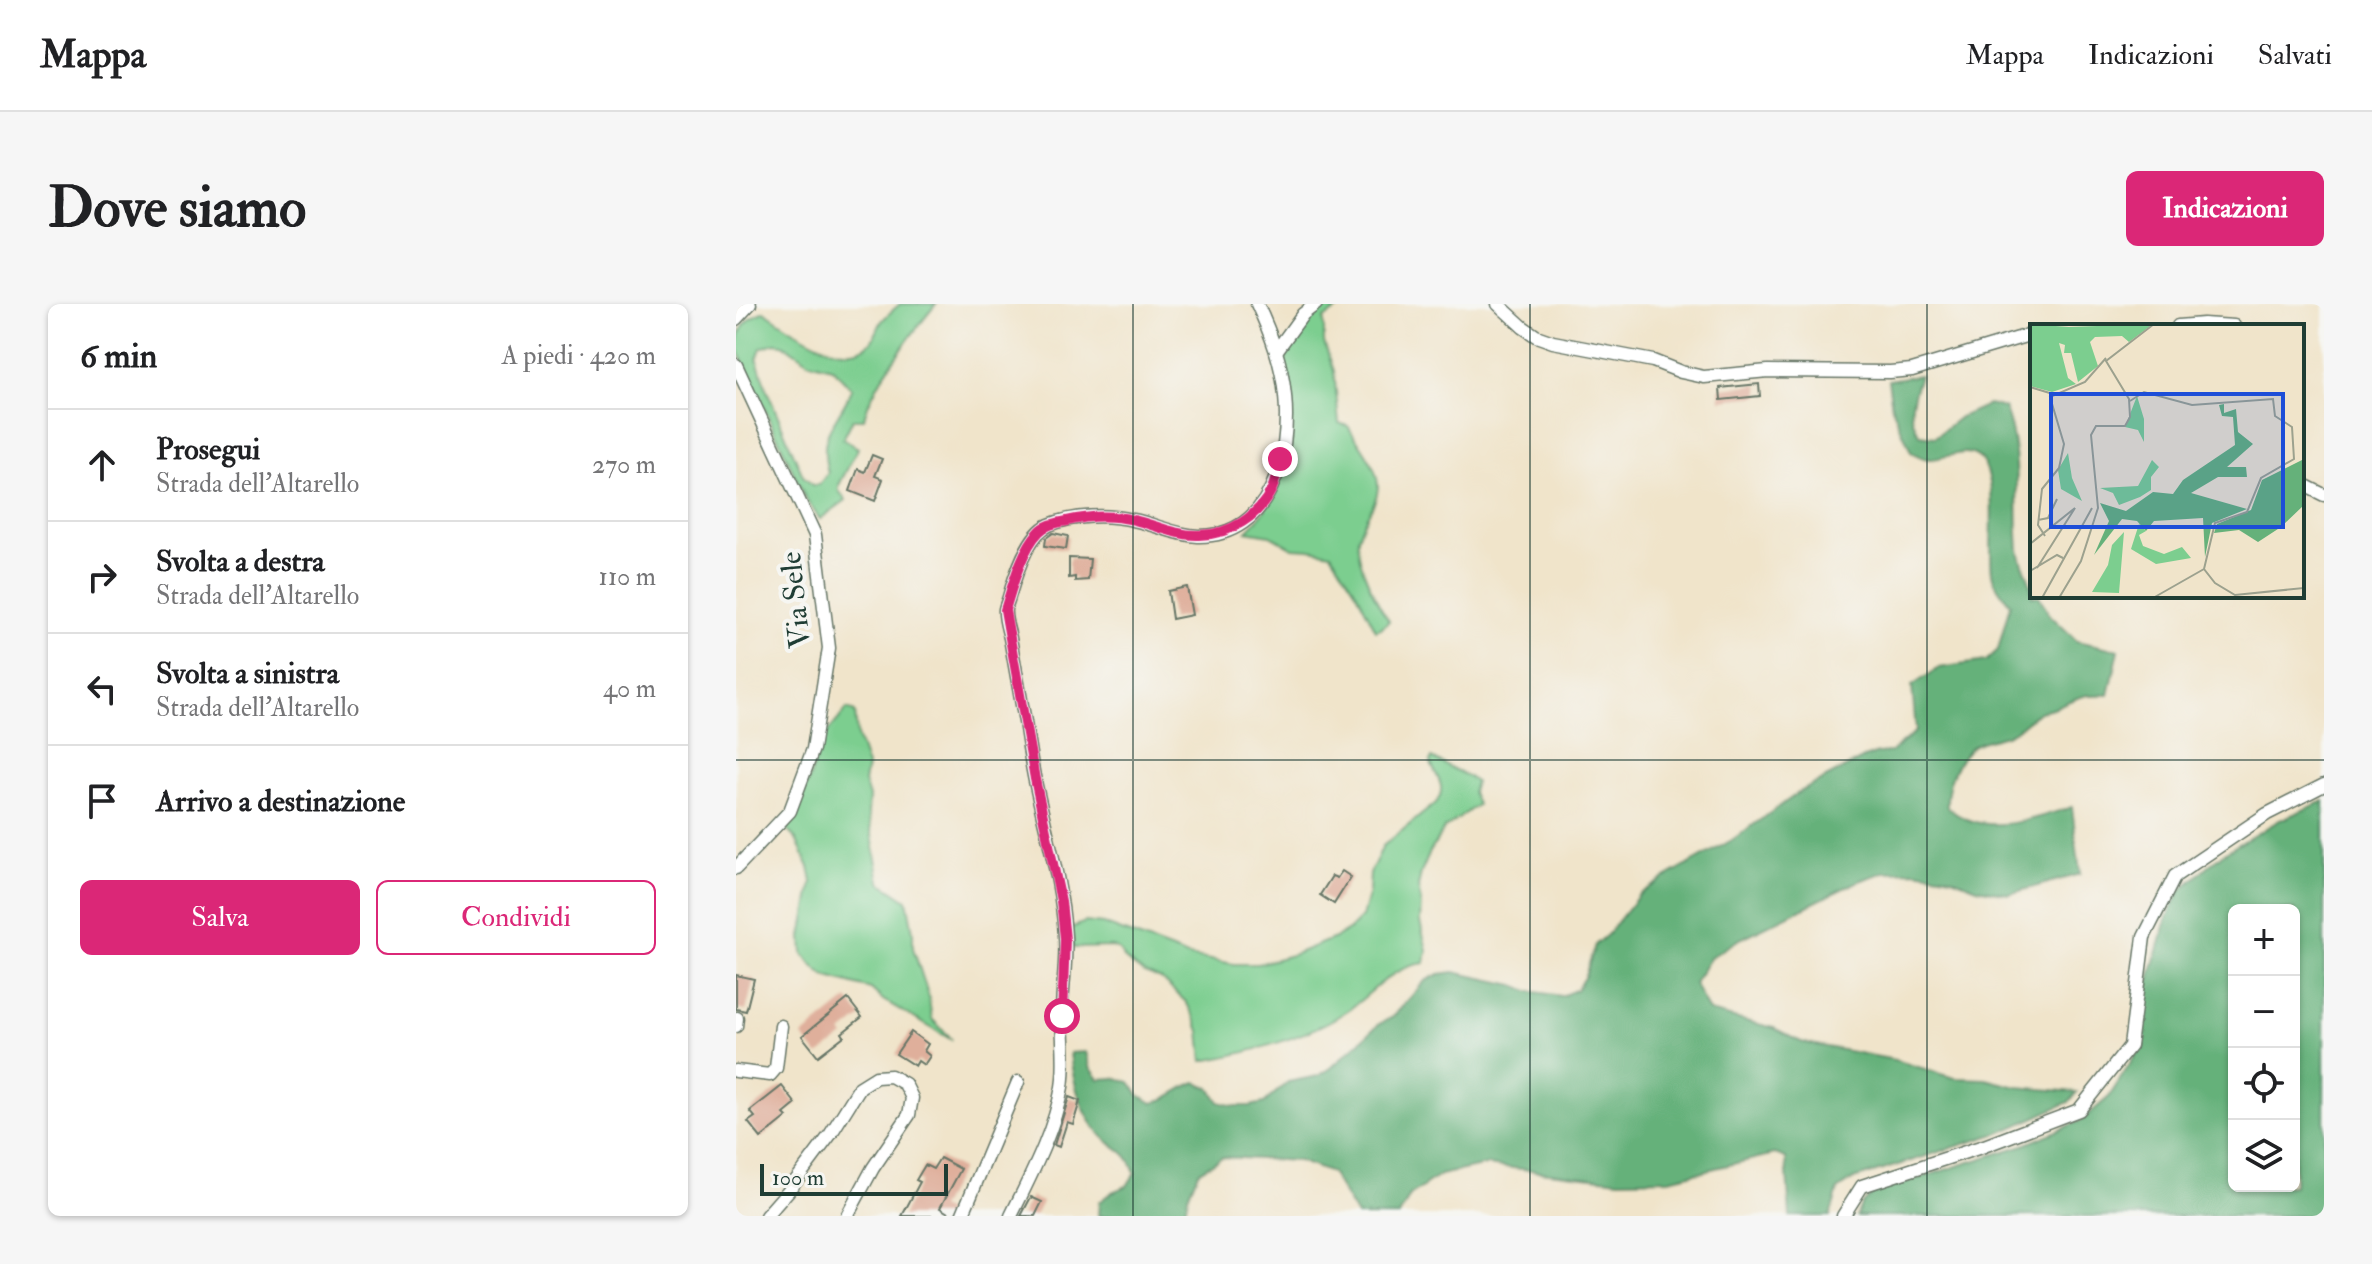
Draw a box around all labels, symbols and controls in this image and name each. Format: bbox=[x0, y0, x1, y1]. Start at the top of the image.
text: Mappa bbox=[40, 31, 146, 79]
text: Mappa bbox=[1966, 38, 2044, 73]
text: Indicazioni bbox=[2088, 38, 2214, 73]
text: Salvati bbox=[2258, 38, 2332, 73]
button: Indicazioni bbox=[2126, 171, 2324, 246]
text: Dove siamo bbox=[48, 173, 306, 244]
inset map bbox=[2030, 324, 2304, 598]
text: 6 min bbox=[80, 335, 157, 378]
text: A piedi · 420 m bbox=[501, 340, 656, 372]
text: Prosegui bbox=[156, 431, 260, 468]
route end bbox=[1262, 441, 1298, 477]
icon: ahead bbox=[80, 443, 124, 487]
text: 270 m bbox=[592, 449, 656, 481]
text: Strada dell'Altarello bbox=[156, 468, 359, 500]
text: Svolta a destra bbox=[156, 543, 325, 580]
street label: Via Sele bbox=[772, 550, 819, 650]
icon: right bbox=[80, 555, 124, 599]
text: 110 m bbox=[599, 561, 656, 593]
text: Strada dell'Altarello bbox=[156, 580, 359, 612]
text: Svolta a sinistra bbox=[156, 655, 339, 692]
icon: left bbox=[80, 667, 124, 711]
text: 40 m bbox=[603, 673, 656, 705]
text: Strada dell'Altarello bbox=[156, 692, 359, 724]
icon: arrive bbox=[80, 779, 124, 823]
text: Arrivo a destinazione bbox=[156, 783, 405, 820]
button: Salva bbox=[80, 880, 360, 955]
button: Condividi bbox=[376, 880, 656, 955]
map controls bbox=[2228, 904, 2300, 1192]
button: + bbox=[2228, 904, 2300, 976]
button: − bbox=[2228, 976, 2300, 1048]
route start bbox=[1044, 998, 1080, 1034]
button: locate bbox=[2228, 1048, 2300, 1120]
button: layers bbox=[2228, 1120, 2300, 1192]
scale bar bbox=[760, 1160, 948, 1196]
text: 100 m bbox=[772, 1164, 824, 1192]

